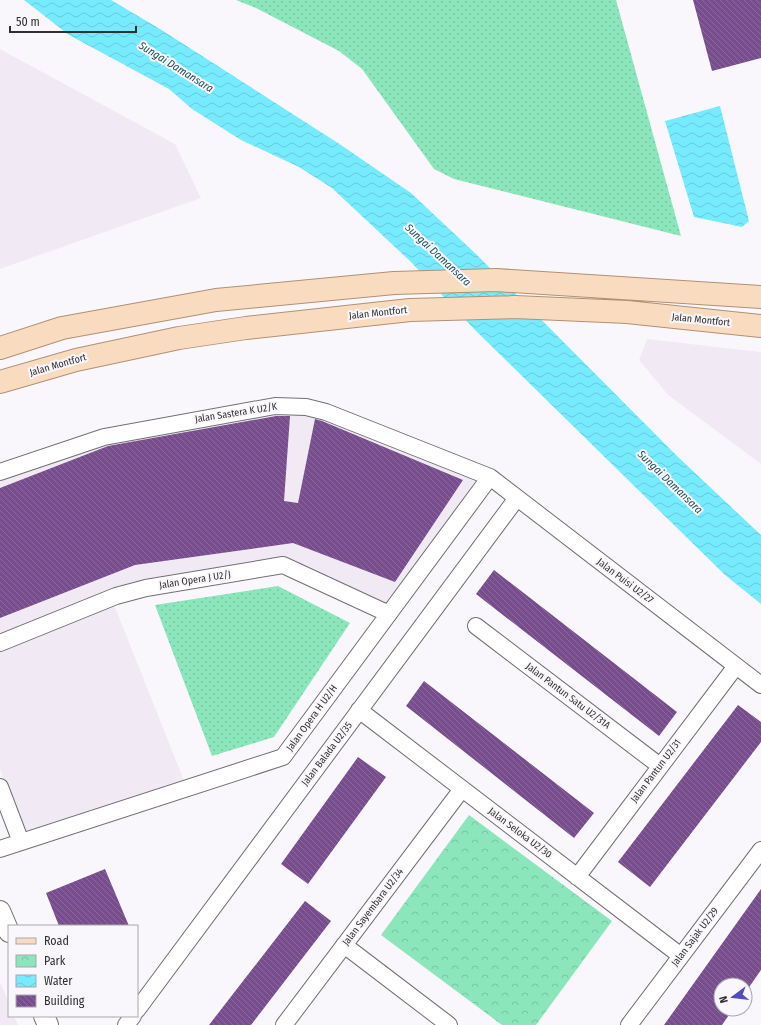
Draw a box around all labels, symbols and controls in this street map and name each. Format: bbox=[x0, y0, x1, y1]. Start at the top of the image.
scale bar bbox=[10, 8, 136, 34]
text: 50 m bbox=[16, 15, 40, 29]
water label: Sungai Damansara bbox=[136, 38, 216, 95]
water label: Sungai Damansara bbox=[402, 221, 474, 289]
street label: Jalan Montfort bbox=[348, 304, 408, 322]
street label: Jalan Montfort bbox=[671, 311, 731, 329]
street label: Jalan Montfort bbox=[28, 351, 88, 379]
street label: Jalan Sastera K U2/K bbox=[194, 400, 279, 425]
water label: Sungai Damansara bbox=[634, 447, 705, 516]
street label: Jalan Puisi U2/27 bbox=[594, 556, 656, 606]
street label: Jalan Opera J U2/J bbox=[158, 568, 232, 592]
street label: Jalan Pantun Satu U2/31A bbox=[523, 660, 613, 732]
street label: Jalan Opera H U2/H bbox=[284, 682, 340, 754]
street label: Jalan Balada U2/35 bbox=[299, 719, 355, 788]
street label: Jalan Pantun U2/31 bbox=[628, 737, 684, 805]
street label: Jalan Seloka U2/30 bbox=[486, 805, 554, 861]
street label: Jalan Sayembara U2/34 bbox=[340, 866, 406, 948]
street label: Jalan Sajak U2/29 bbox=[669, 905, 721, 969]
legend bbox=[8, 925, 138, 1017]
text: Road bbox=[44, 934, 69, 948]
text: Park bbox=[44, 954, 66, 968]
text: Water bbox=[44, 974, 73, 988]
north arrow bbox=[713, 977, 753, 1017]
text: Building bbox=[44, 994, 85, 1008]
text: N bbox=[717, 995, 731, 1004]

